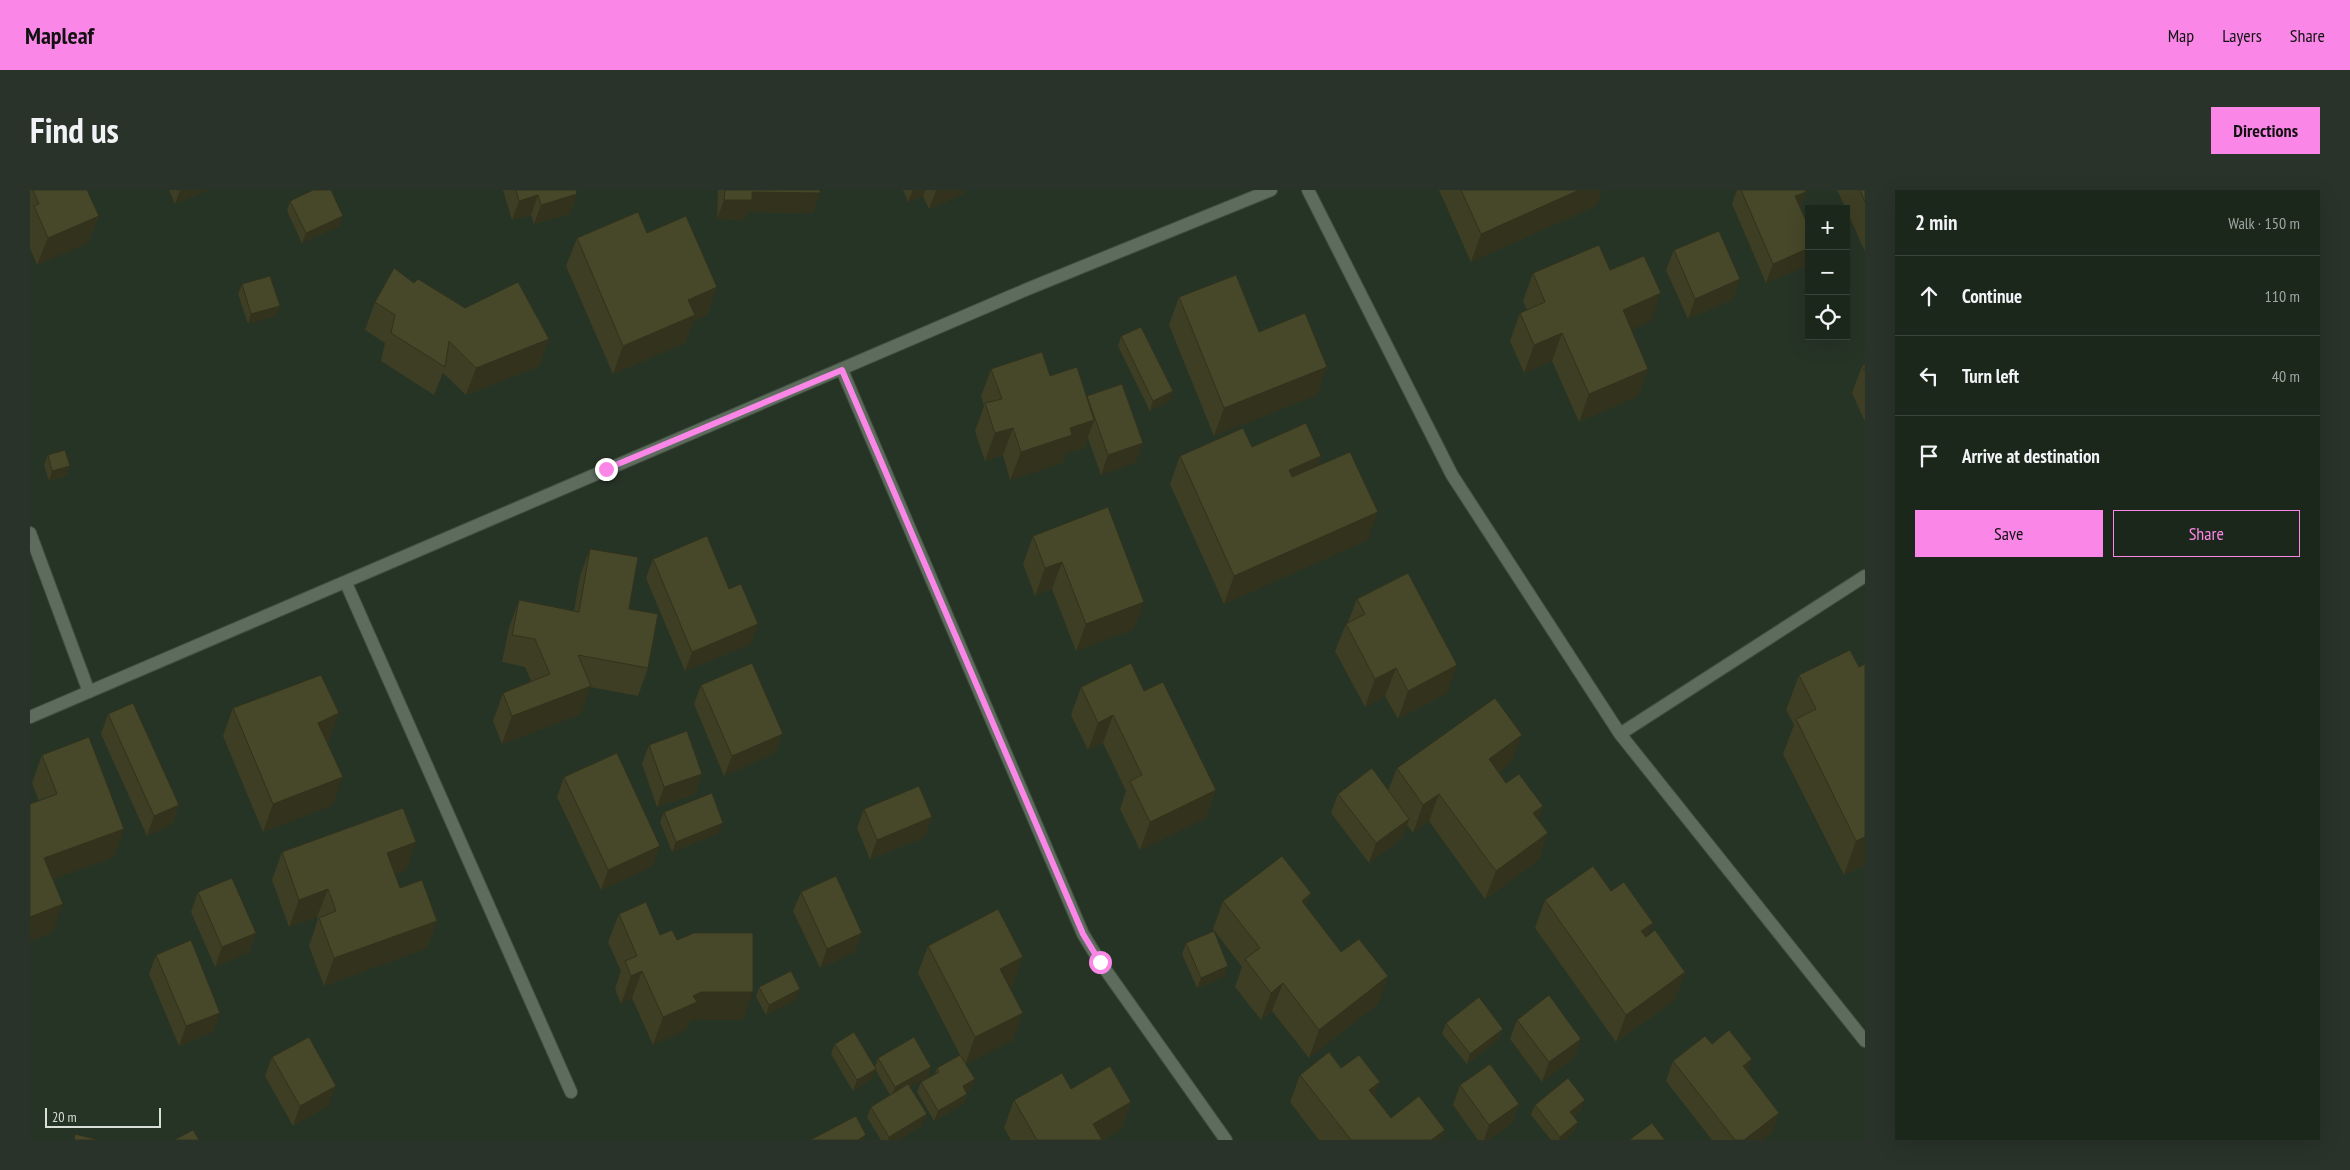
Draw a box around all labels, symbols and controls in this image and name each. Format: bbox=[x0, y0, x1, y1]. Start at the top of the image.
text: Mapleaf bbox=[25, 20, 94, 51]
text: Map bbox=[2168, 24, 2194, 47]
text: Layers bbox=[2222, 24, 2262, 47]
text: Share bbox=[2290, 24, 2325, 47]
text: Find us bbox=[30, 107, 119, 153]
button: Directions bbox=[2211, 107, 2320, 154]
map controls bbox=[1805, 205, 1850, 340]
button: + bbox=[1805, 205, 1850, 250]
text: 2 min bbox=[1915, 209, 1957, 236]
text: Walk · 150 m bbox=[2228, 213, 2300, 233]
button: − bbox=[1805, 250, 1850, 295]
icon: ahead bbox=[1915, 282, 1943, 310]
text: Continue bbox=[1962, 284, 2022, 308]
text: 110 m bbox=[2265, 286, 2300, 306]
button: locate bbox=[1805, 295, 1850, 340]
icon: left bbox=[1915, 362, 1943, 390]
text: Turn left bbox=[1962, 364, 2019, 388]
text: 40 m bbox=[2272, 366, 2300, 386]
icon: arrive bbox=[1915, 442, 1943, 470]
text: Arrive at destination bbox=[1962, 444, 2100, 468]
route end bbox=[595, 458, 618, 481]
button: Save bbox=[1915, 510, 2103, 557]
button: Share bbox=[2113, 510, 2300, 557]
route start bbox=[1089, 951, 1112, 974]
scale bar bbox=[45, 1105, 161, 1128]
text: 20 m bbox=[52, 1108, 77, 1126]

